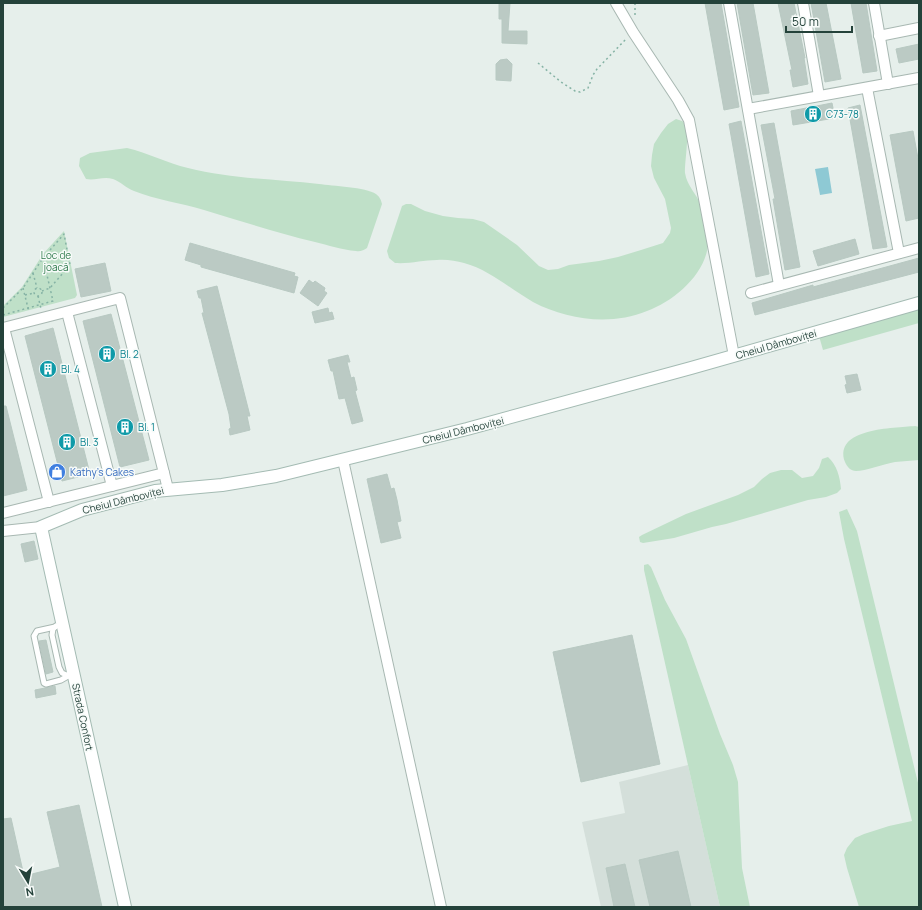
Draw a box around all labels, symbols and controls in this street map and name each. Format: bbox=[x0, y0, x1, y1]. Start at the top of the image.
scale bar bbox=[786, 8, 852, 34]
text: 50 m bbox=[792, 13, 819, 30]
building icon: C73-78 bbox=[803, 104, 823, 124]
place label: C73-78 bbox=[826, 107, 859, 121]
park label: Loc de joacă bbox=[41, 248, 71, 274]
street label: Cheiul Dâmboviței bbox=[734, 326, 818, 362]
building icon: Bl. 2 bbox=[97, 344, 117, 364]
place label: Bl. 2 bbox=[120, 347, 139, 361]
building icon: Bl. 4 bbox=[38, 359, 58, 379]
place label: Bl. 4 bbox=[61, 362, 80, 376]
street label: Cheiul Dâmboviței bbox=[421, 413, 505, 447]
building icon: Bl. 1 bbox=[115, 417, 135, 437]
place label: Bl. 1 bbox=[138, 420, 155, 434]
building icon: Bl. 3 bbox=[57, 432, 77, 452]
place label: Bl. 3 bbox=[80, 435, 99, 449]
shop icon: Kathy's Cakes bbox=[47, 462, 67, 482]
place label: Kathy's Cakes bbox=[70, 465, 134, 479]
street label: Cheiul Dâmboviței bbox=[81, 483, 165, 517]
street label: Strada Confort bbox=[69, 682, 97, 752]
north arrow bbox=[8, 862, 48, 902]
text: N bbox=[25, 884, 35, 900]

